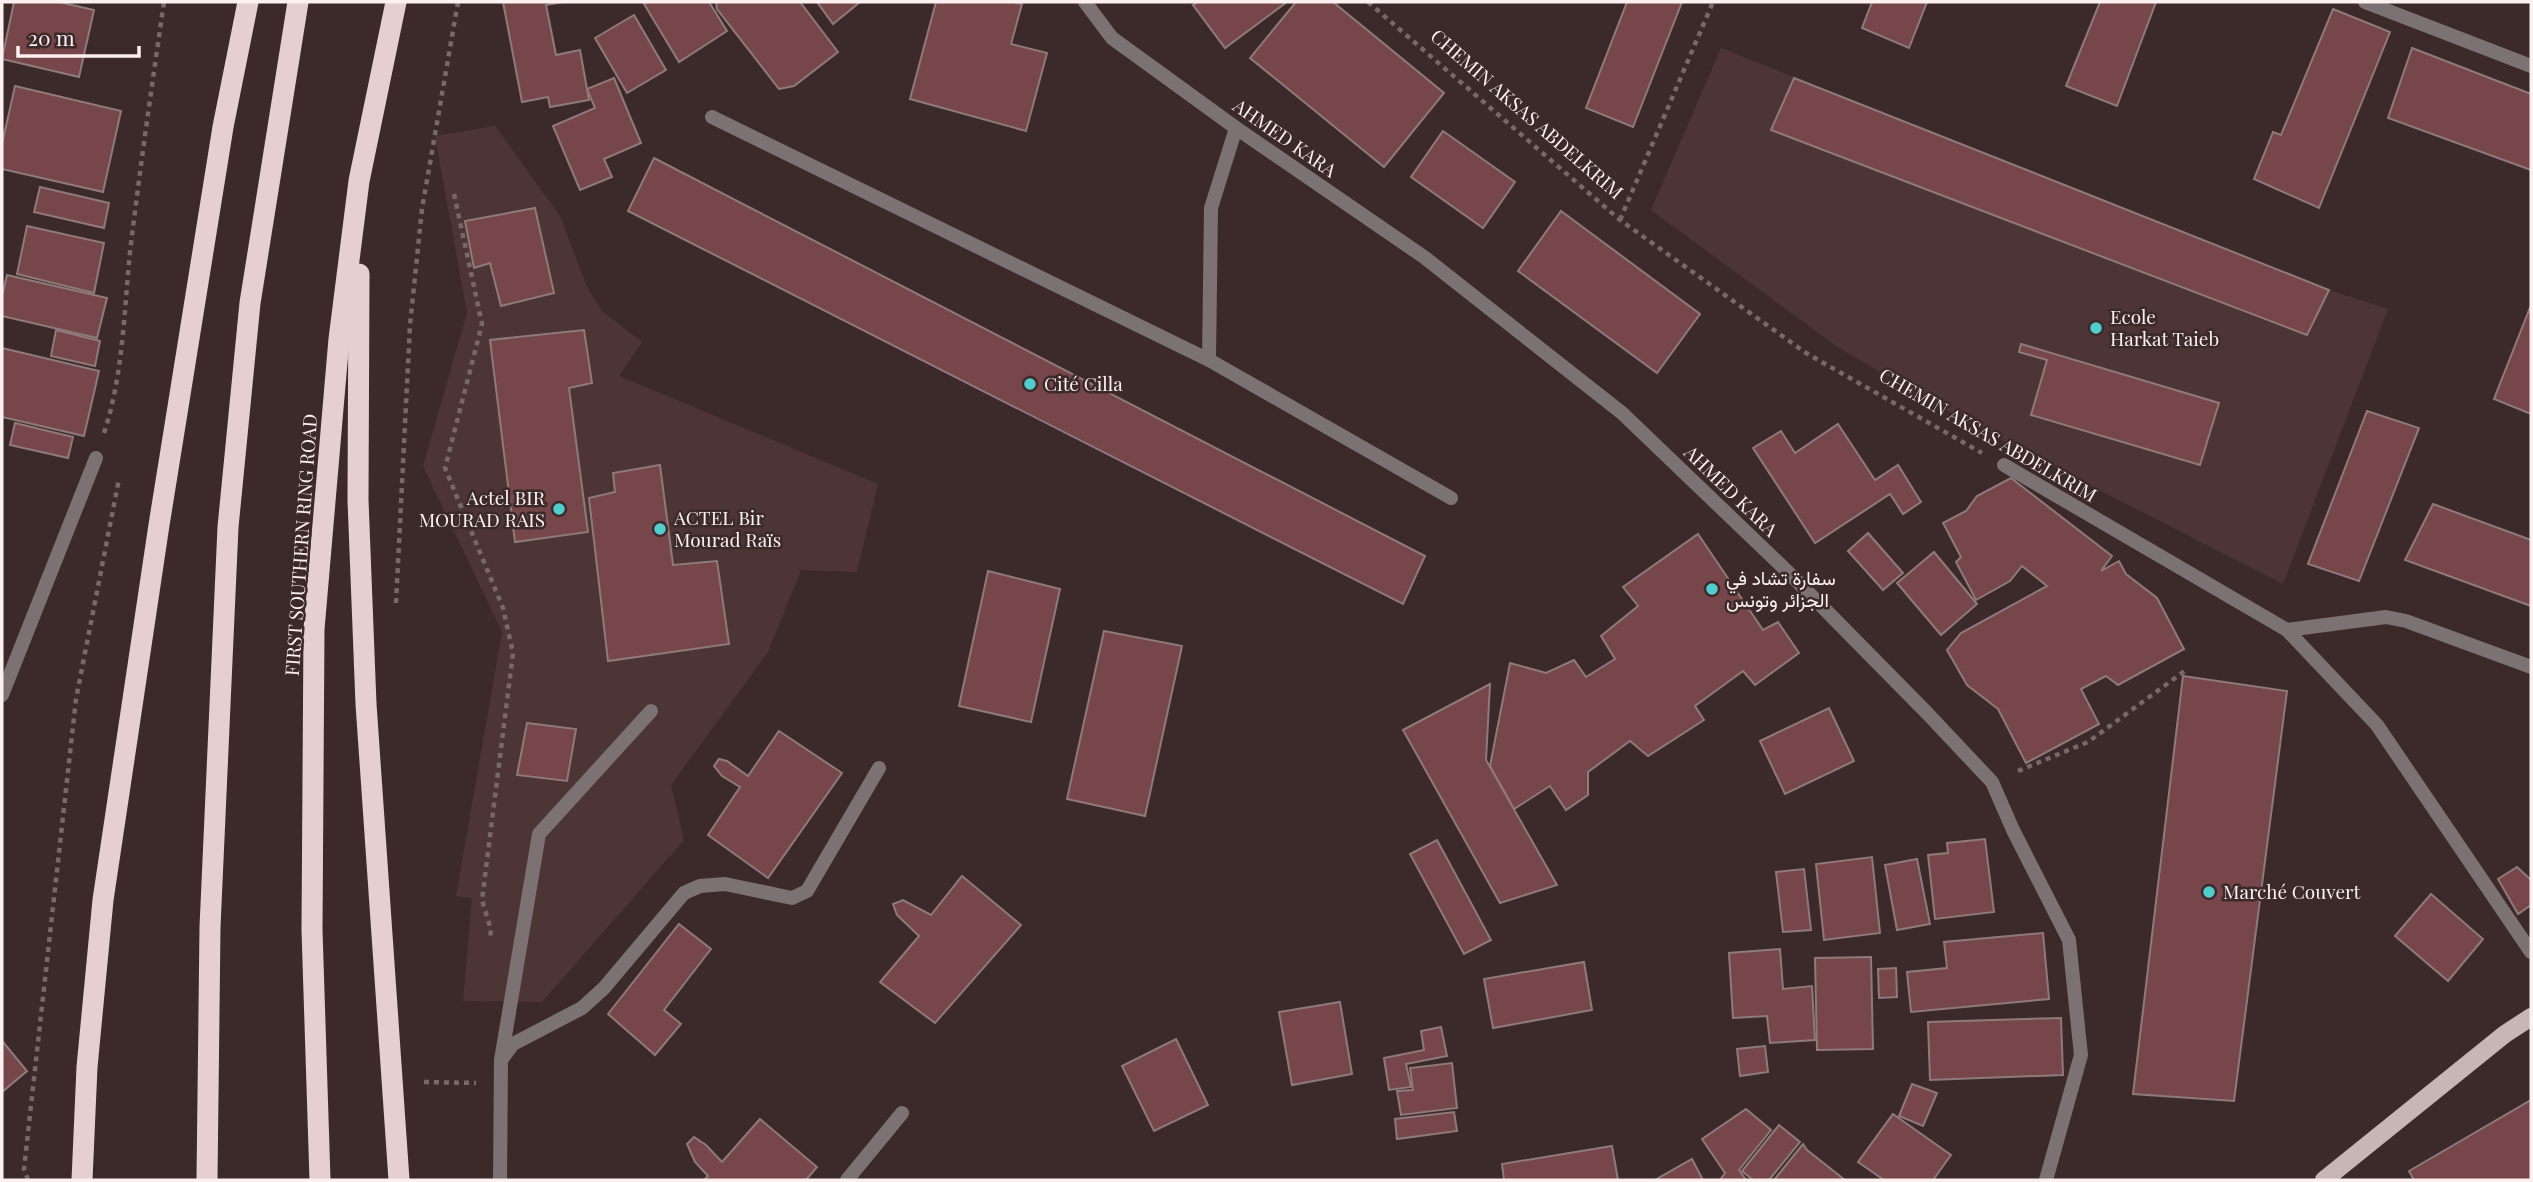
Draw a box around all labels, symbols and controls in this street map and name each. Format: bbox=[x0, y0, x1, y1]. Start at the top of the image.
scale bar bbox=[18, 14, 138, 58]
street label: CHEMIN AKSAS ABDELKRIM bbox=[1426, 22, 1630, 204]
text: 20 m bbox=[28, 23, 75, 51]
street label: AHMED KARA bbox=[1228, 91, 1343, 183]
place label: Ecole Harkat Taieb bbox=[2110, 303, 2219, 351]
marker: Ecole Harkat Taieb bbox=[2088, 320, 2104, 336]
street label: CHEMIN AKSAS ABDELKRIM bbox=[1875, 361, 2102, 507]
place label: Cité Cilla bbox=[1044, 370, 1123, 396]
marker: Cité Cilla bbox=[1022, 376, 1038, 392]
street label: FIRST SOUTHERN RING ROAD bbox=[278, 413, 322, 677]
street label: AHMED KARA bbox=[1678, 438, 1785, 542]
place label: Actel BIR MOURAD RAIS bbox=[419, 484, 546, 532]
marker: Actel BIR MOURAD RAIS bbox=[551, 501, 567, 517]
place label: ACTEL Bir Mourad Raïs bbox=[673, 504, 781, 552]
marker: ACTEL Bir Mourad Raïs bbox=[652, 521, 668, 537]
place label: سفارة تشاد في الجزائر وتونس bbox=[1726, 564, 1836, 612]
marker: سفارة تشاد في الجزائر وتونس bbox=[1704, 581, 1720, 597]
place label: Marché Couvert bbox=[2223, 878, 2360, 904]
marker: Marché Couvert bbox=[2201, 884, 2217, 900]

